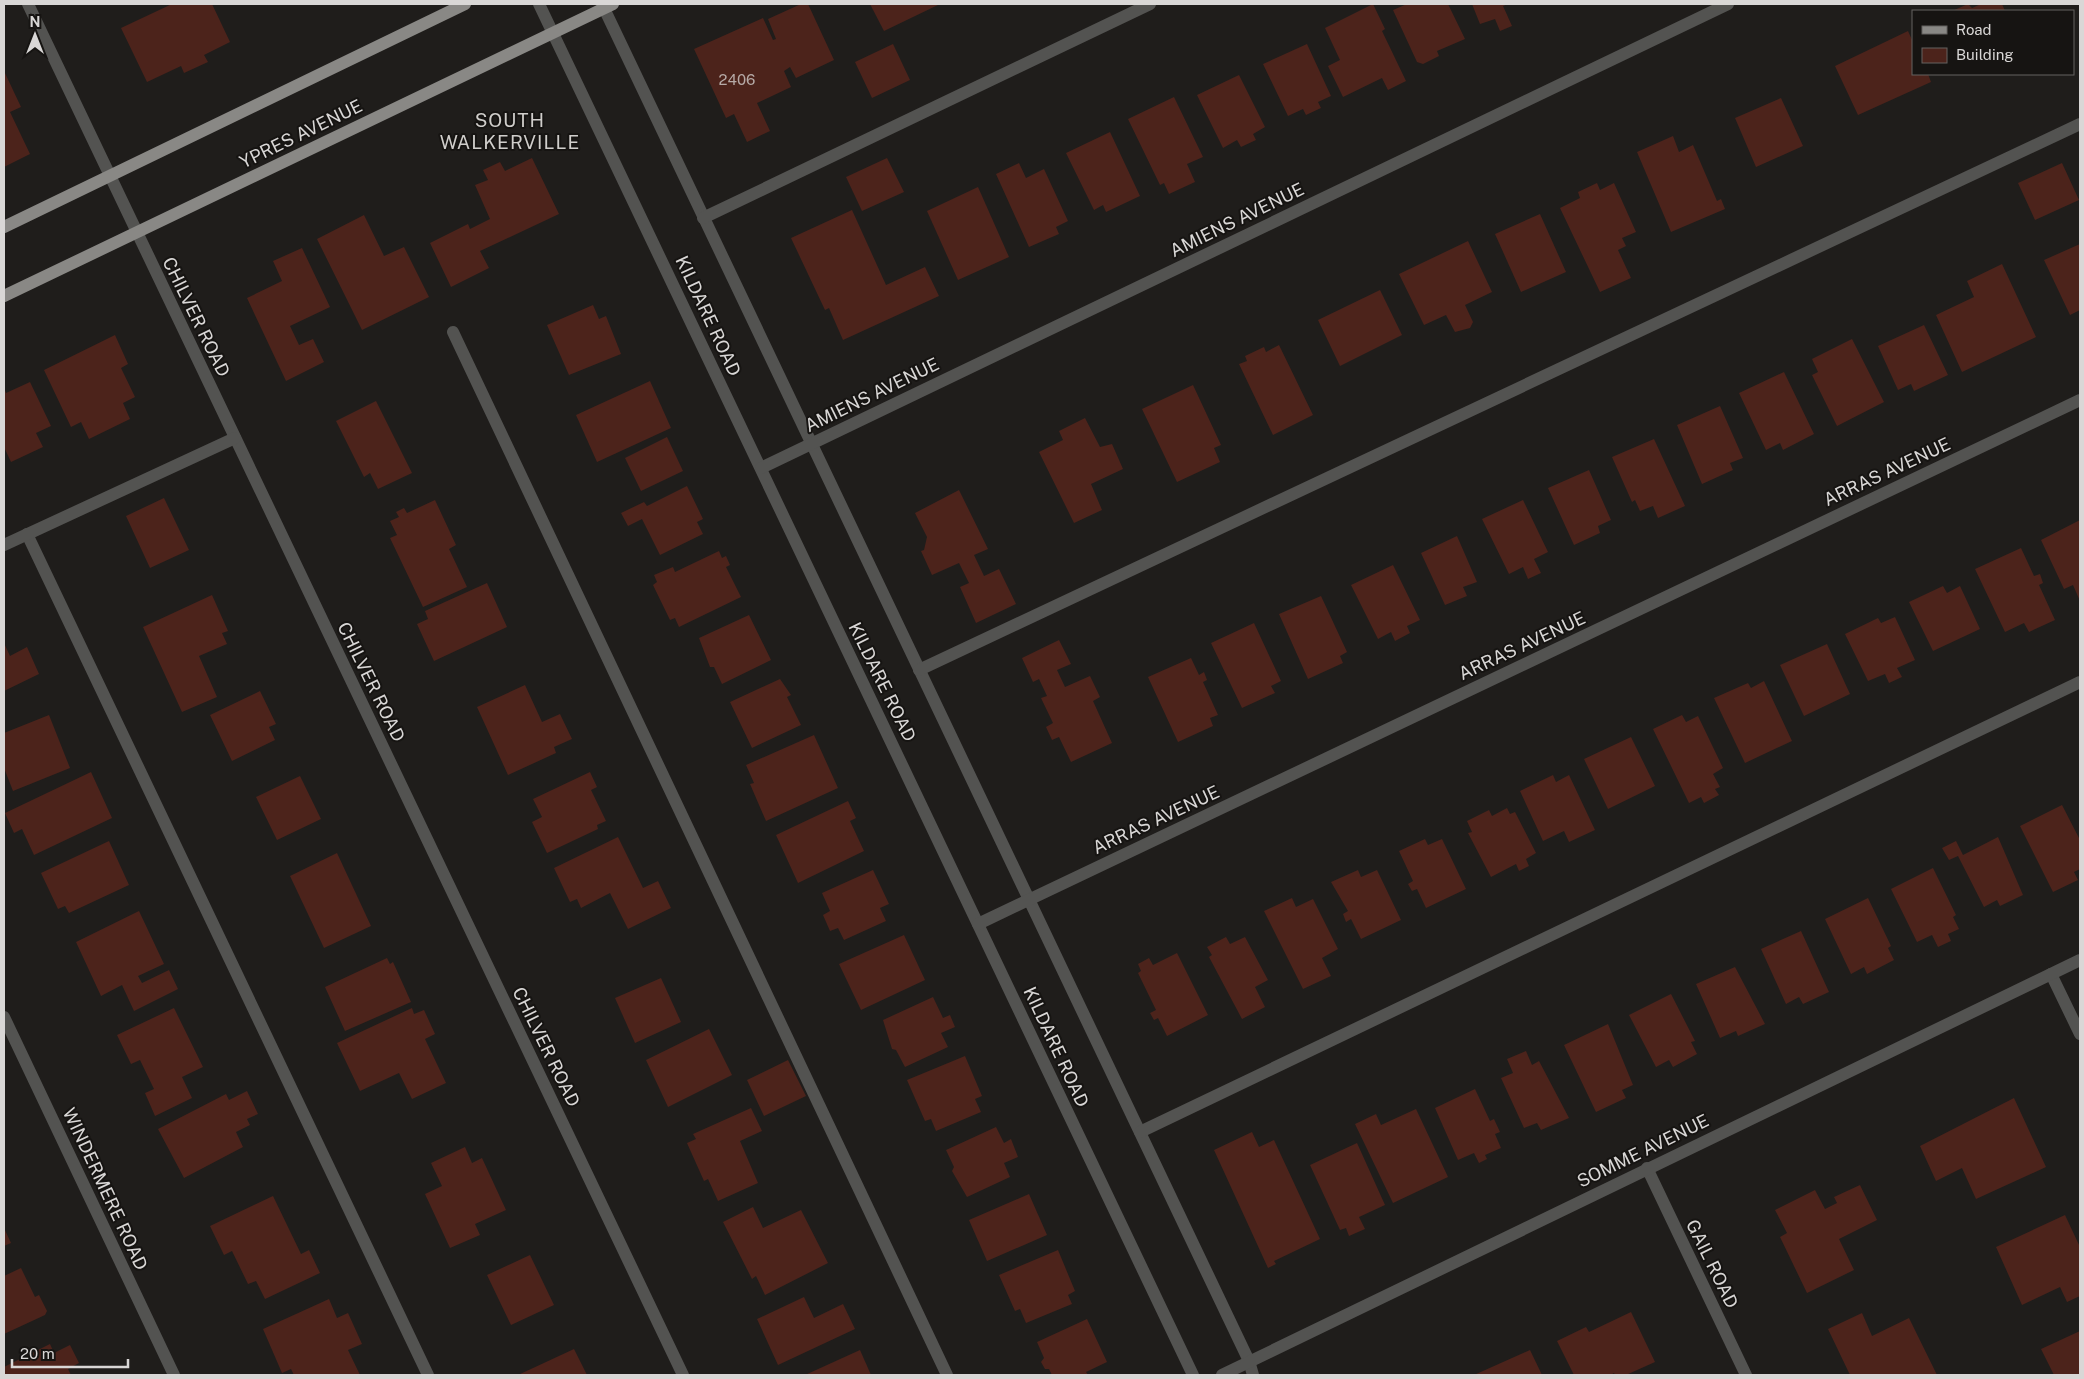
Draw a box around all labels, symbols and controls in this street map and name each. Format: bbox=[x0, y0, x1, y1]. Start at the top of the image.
north arrow bbox=[10, 10, 60, 60]
legend bbox=[1912, 10, 2074, 75]
text: N bbox=[30, 14, 40, 30]
text: Road bbox=[1956, 21, 1992, 38]
text: Building bbox=[1956, 46, 2014, 63]
house number: 2406 bbox=[719, 71, 755, 88]
street label: YPRES AVENUE bbox=[236, 95, 365, 172]
district label: SOUTH WALKERVILLE bbox=[440, 109, 580, 153]
street label: AMIENS AVENUE bbox=[1166, 178, 1307, 261]
street label: KILDARE ROAD bbox=[671, 252, 745, 379]
street label: CHILVER ROAD bbox=[158, 254, 234, 380]
street label: AMIENS AVENUE bbox=[801, 353, 942, 436]
street label: ARRAS AVENUE bbox=[1820, 433, 1954, 510]
street label: ARRAS AVENUE bbox=[1455, 607, 1589, 684]
street label: CHILVER ROAD bbox=[333, 619, 409, 745]
street label: KILDARE ROAD bbox=[845, 619, 920, 745]
street label: ARRAS AVENUE bbox=[1089, 781, 1223, 858]
street label: KILDARE ROAD bbox=[1019, 983, 1093, 1110]
street label: CHILVER ROAD bbox=[508, 984, 584, 1110]
street label: WINDERMERE ROAD bbox=[59, 1104, 152, 1273]
street label: SOMME AVENUE bbox=[1574, 1110, 1712, 1192]
street label: GAIL ROAD bbox=[1682, 1216, 1743, 1311]
scale bar bbox=[12, 1336, 129, 1368]
text: 20 m bbox=[20, 1345, 55, 1362]

